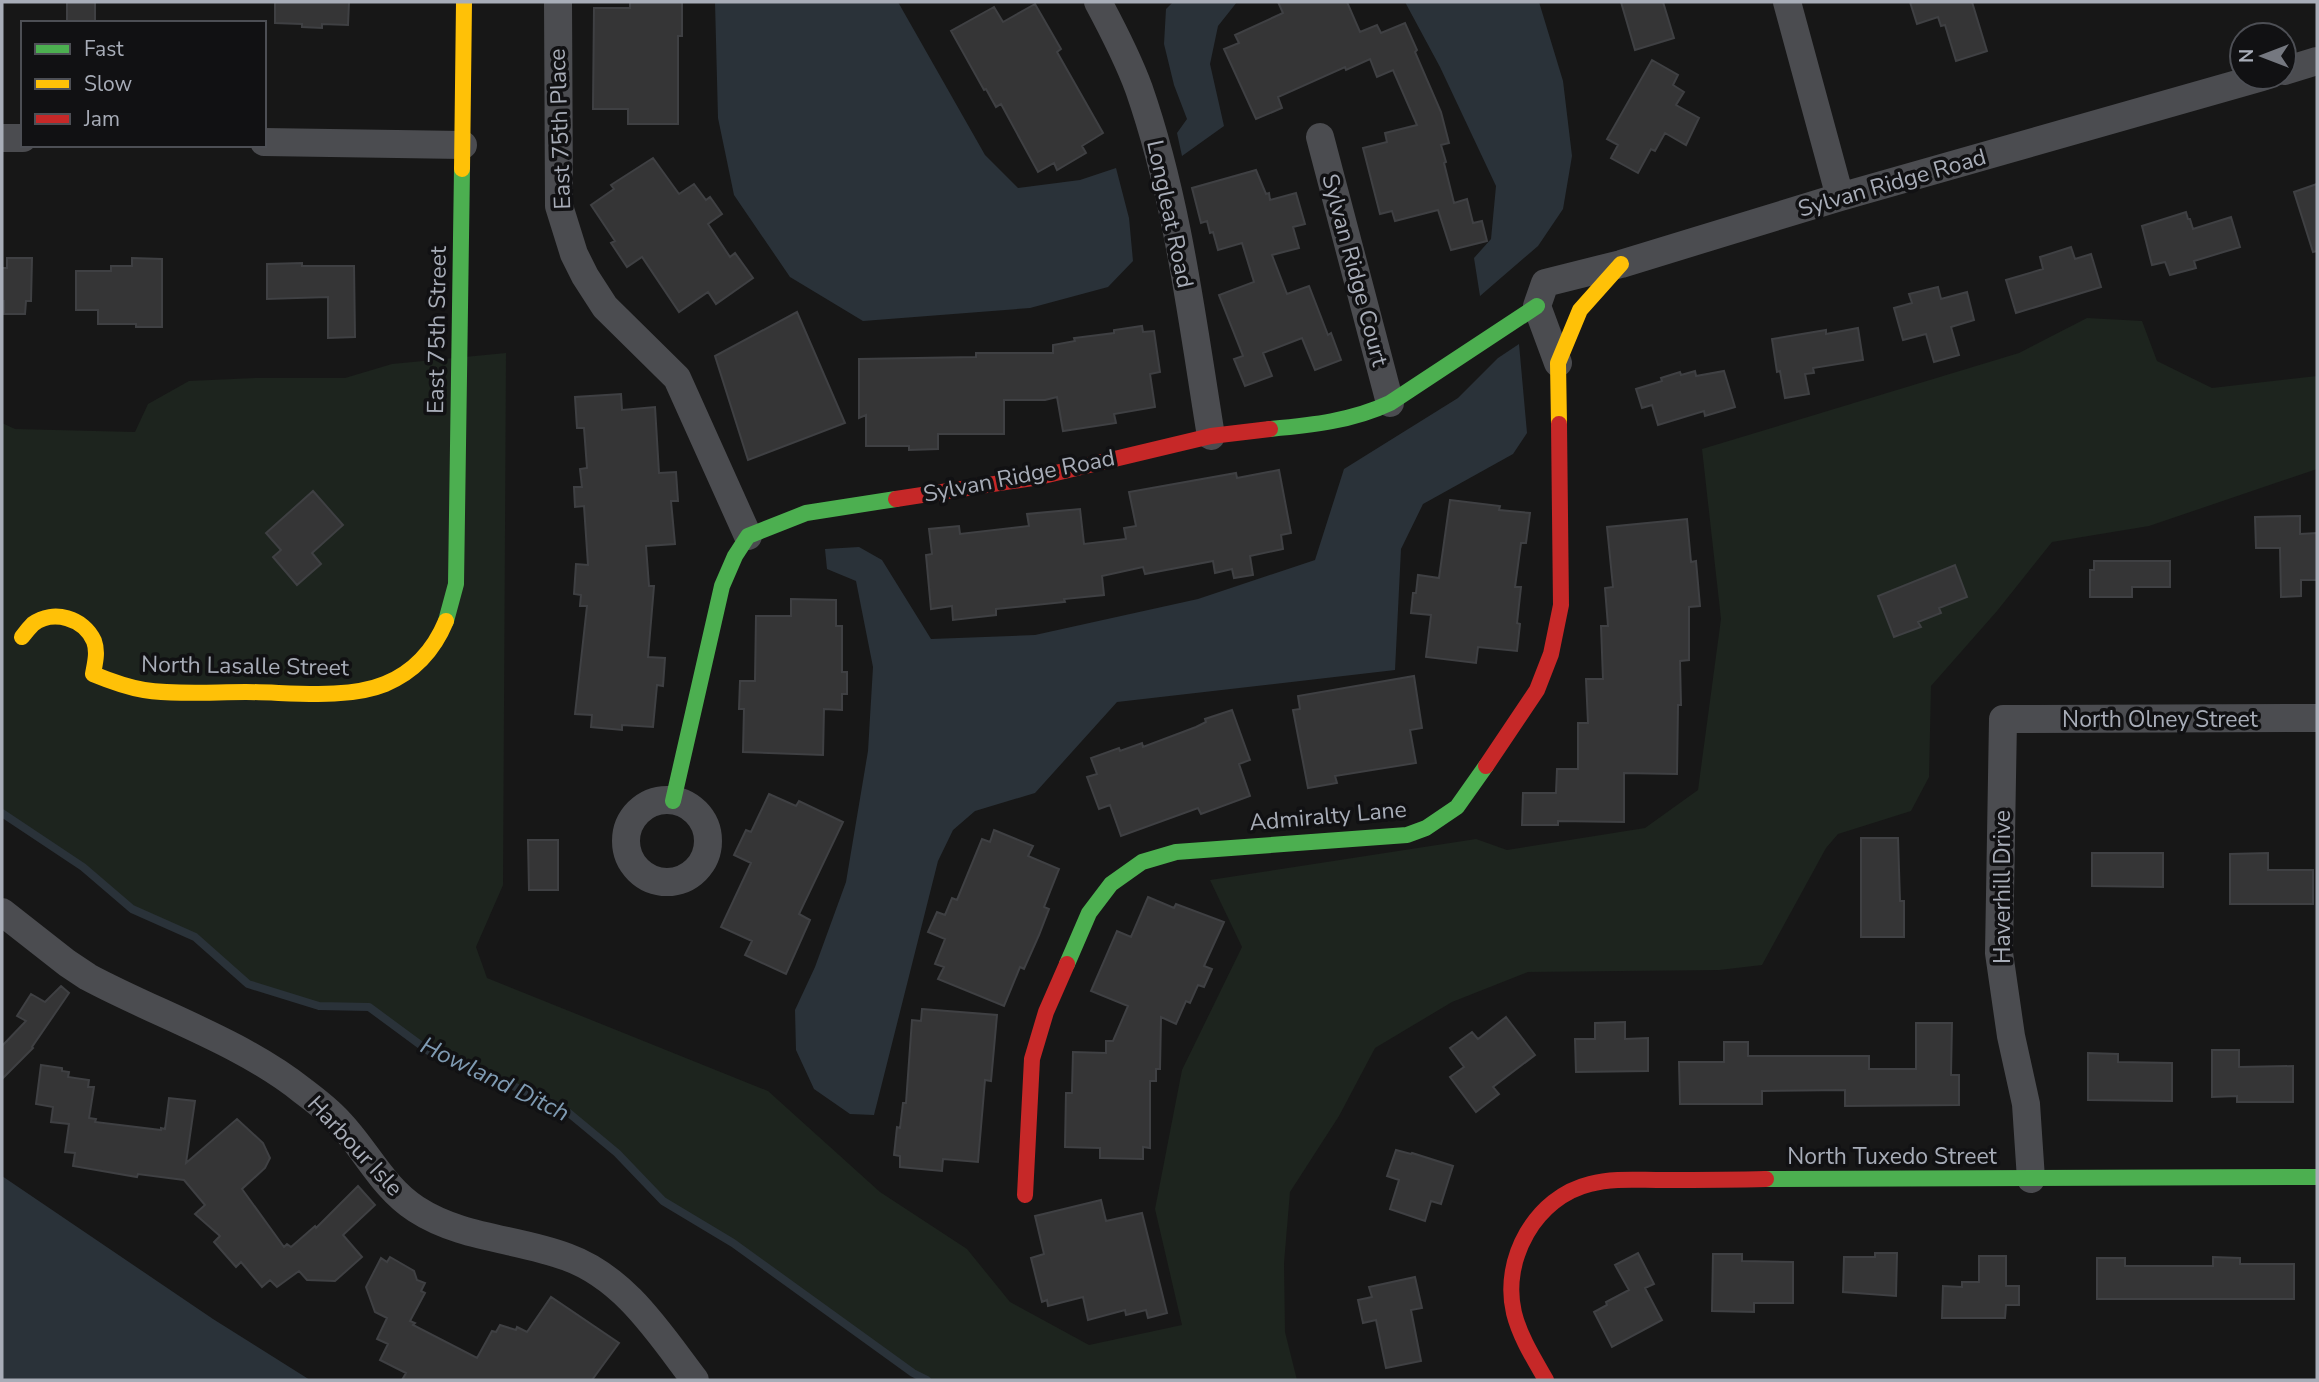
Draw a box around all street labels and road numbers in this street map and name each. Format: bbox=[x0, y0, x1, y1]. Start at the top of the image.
street label: East 75th Place bbox=[542, 48, 578, 210]
street label: Longleat Road bbox=[1139, 137, 1201, 291]
street label: Sylvan Ridge Road bbox=[1794, 141, 1990, 225]
street label: Sylvan Ridge Court bbox=[1314, 170, 1396, 371]
street label: East 75th Street bbox=[420, 245, 454, 414]
street label: Sylvan Ridge Road bbox=[921, 442, 1117, 510]
street label: North Lasalle Street bbox=[141, 649, 350, 683]
street label: North Olney Street bbox=[2062, 704, 2259, 735]
street label: Admiralty Lane bbox=[1248, 794, 1408, 838]
street label: Haverhill Drive bbox=[1987, 810, 2018, 964]
street label: Harbour Isle bbox=[300, 1089, 410, 1203]
street label: North Tuxedo Street bbox=[1787, 1141, 1998, 1172]

